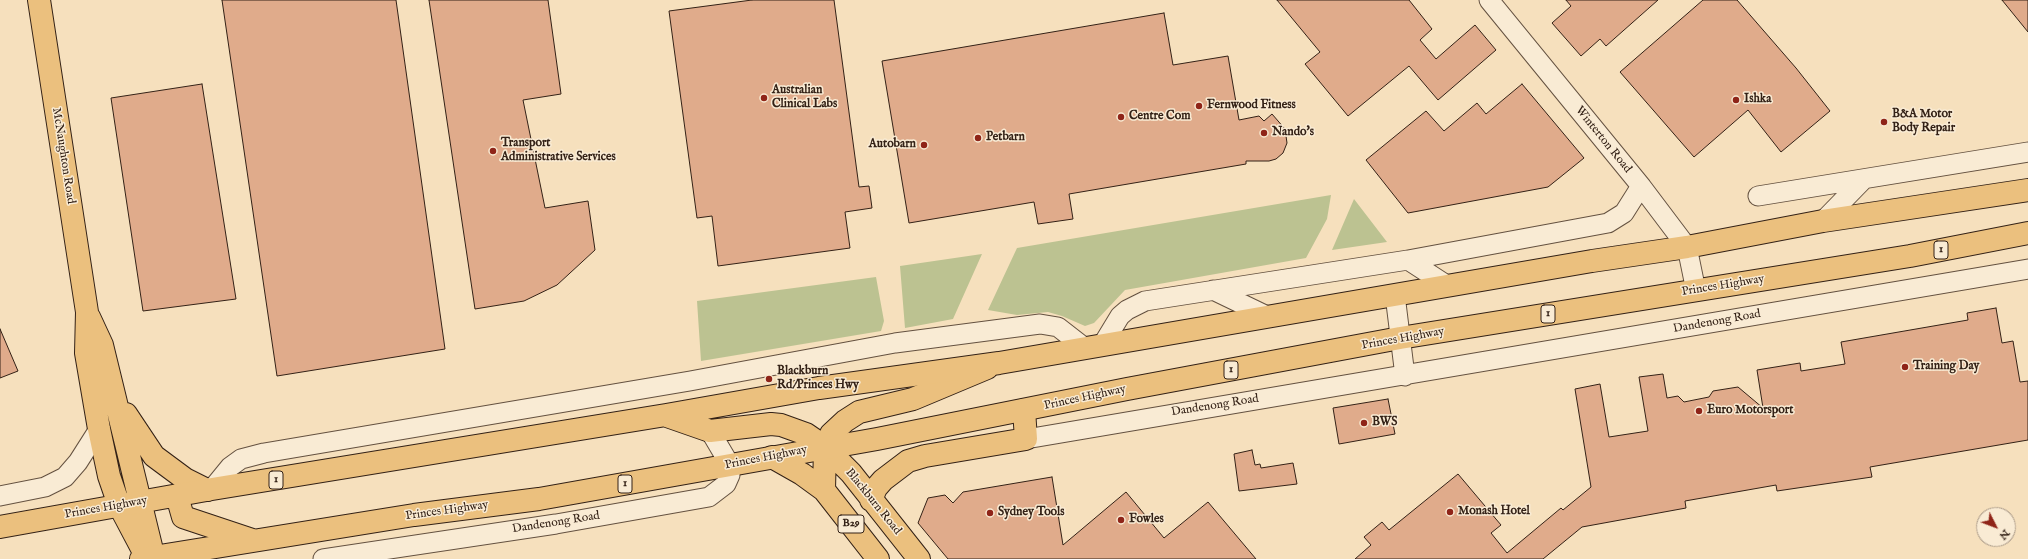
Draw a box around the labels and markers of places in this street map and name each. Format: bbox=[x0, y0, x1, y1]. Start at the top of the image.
place label: Australian Clinical Labs bbox=[772, 84, 837, 112]
marker: Australian Clinical Labs bbox=[759, 93, 769, 103]
place label: Ishka bbox=[1744, 93, 1771, 107]
marker: Ishka bbox=[1731, 95, 1741, 105]
place label: Fernwood Fitness bbox=[1207, 99, 1296, 113]
marker: Fernwood Fitness bbox=[1194, 101, 1204, 111]
place label: B&A Motor Body Repair bbox=[1892, 108, 1955, 136]
place label: Centre Com bbox=[1129, 110, 1190, 124]
marker: Centre Com bbox=[1116, 112, 1126, 122]
marker: B&A Motor Body Repair bbox=[1879, 117, 1889, 127]
place label: Nando's bbox=[1272, 126, 1314, 140]
marker: Nando's bbox=[1259, 128, 1269, 138]
place label: Petbarn bbox=[986, 131, 1025, 145]
marker: Petbarn bbox=[973, 133, 983, 143]
place label: Transport Administrative Services bbox=[501, 137, 616, 165]
place label: Autobarn bbox=[869, 138, 916, 152]
marker: Autobarn bbox=[919, 140, 929, 150]
marker: Transport Administrative Services bbox=[488, 146, 498, 156]
place label: Training Day bbox=[1913, 360, 1979, 374]
marker: Training Day bbox=[1900, 362, 1910, 372]
place label: Blackburn Rd/Princes Hwy bbox=[777, 365, 859, 393]
marker: Blackburn Rd/Princes Hwy bbox=[764, 374, 774, 384]
place label: Euro Motorsport bbox=[1707, 404, 1793, 418]
marker: Euro Motorsport bbox=[1694, 406, 1704, 416]
place label: BWS bbox=[1372, 416, 1397, 430]
marker: BWS bbox=[1359, 418, 1369, 428]
place label: Monash Hotel bbox=[1458, 505, 1530, 519]
place label: Sydney Tools bbox=[998, 506, 1065, 520]
marker: Monash Hotel bbox=[1445, 507, 1455, 517]
marker: Sydney Tools bbox=[985, 508, 995, 518]
place label: Fowles bbox=[1129, 513, 1164, 527]
marker: Fowles bbox=[1116, 515, 1126, 525]

